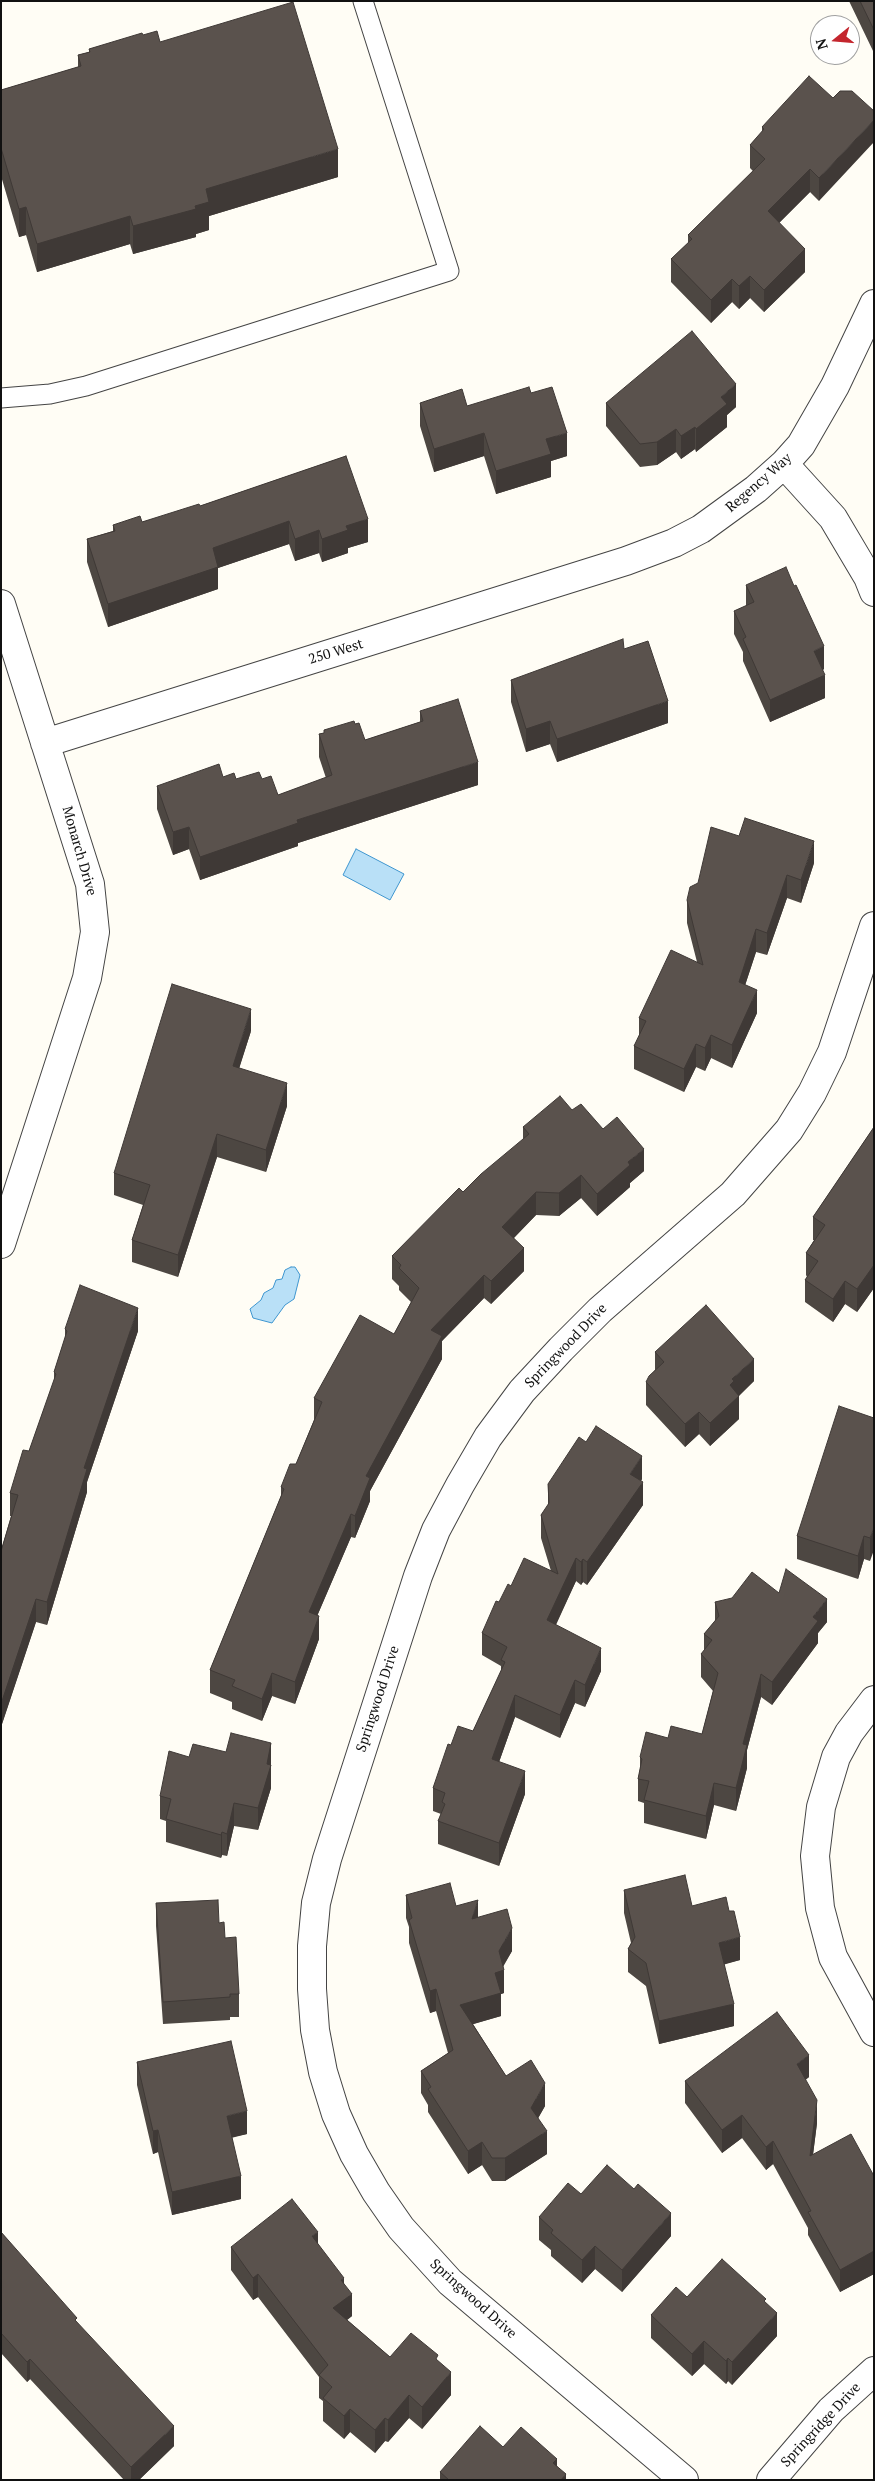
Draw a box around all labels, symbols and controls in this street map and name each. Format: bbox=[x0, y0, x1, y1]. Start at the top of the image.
north arrow bbox=[810, 15, 860, 65]
text: N bbox=[810, 36, 832, 52]
street label: Regency Way bbox=[723, 450, 795, 516]
street label: 250 West bbox=[307, 636, 365, 668]
street label: Monarch Drive bbox=[58, 804, 100, 898]
street label: Springwood Drive bbox=[521, 1300, 611, 1392]
street label: Springwood Drive bbox=[353, 1644, 403, 1754]
street label: Springwood Drive bbox=[426, 2256, 520, 2342]
street label: Springridge Drive bbox=[778, 2379, 864, 2471]

